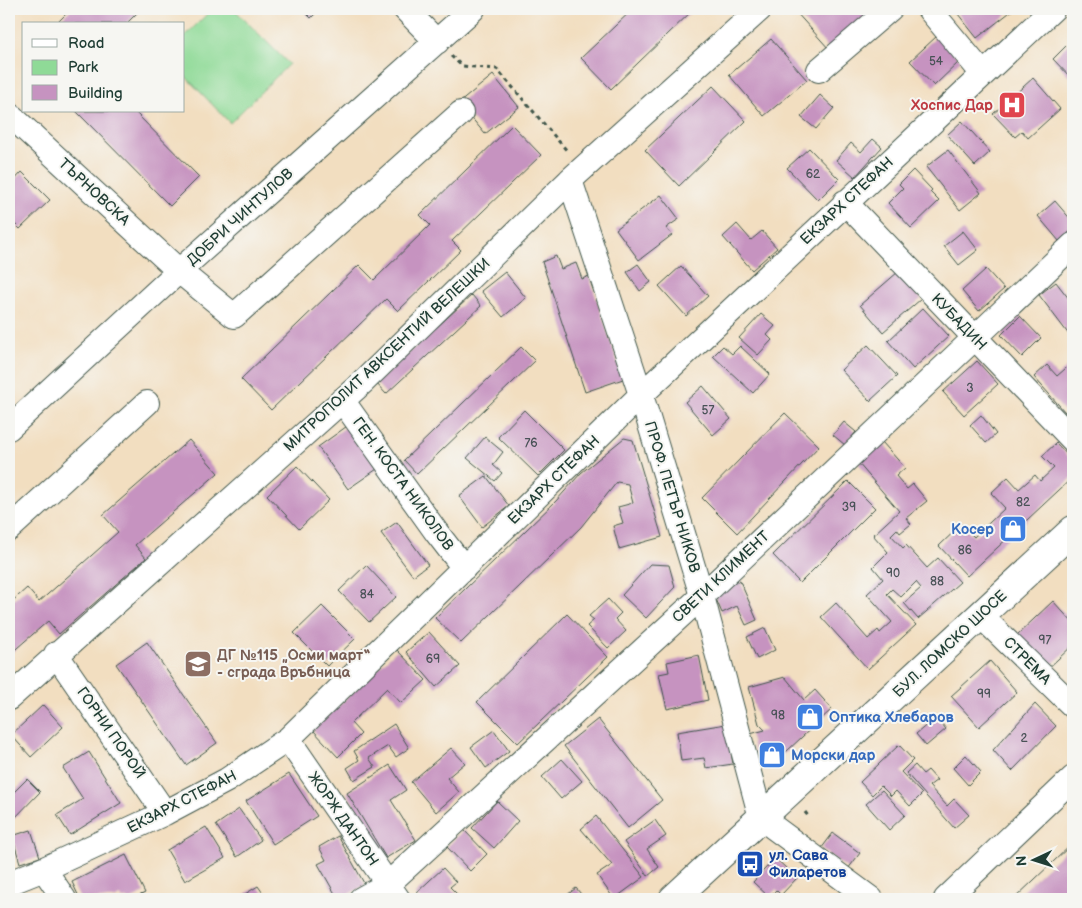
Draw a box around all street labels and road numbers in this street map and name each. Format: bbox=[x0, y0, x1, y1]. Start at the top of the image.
street label: ЕКЗАРХ СТЕФАН bbox=[796, 153, 898, 249]
street label: ТЪРНОВСКА bbox=[54, 154, 134, 230]
street label: ДОБРИ ЧИНТУЛОВ bbox=[183, 164, 298, 270]
street label: МИТРОПОЛИТ АВКСЕНТИЙ ВЕЛЕШКИ bbox=[280, 254, 494, 456]
street label: КУБАДИН bbox=[927, 290, 991, 354]
street label: ГЕН. КОСТА НИКОЛОВ bbox=[348, 414, 458, 555]
street label: ПРОФ. ПЕТЪР НИКОВ bbox=[640, 419, 704, 575]
street label: ЕКЗАРХ СТЕФАН bbox=[504, 431, 604, 529]
street label: СВЕТИ КЛИМЕНТ bbox=[669, 527, 774, 627]
street label: БУЛ. ЛОМСКО ШОСЕ bbox=[889, 586, 1011, 702]
street label: СТРЕМА bbox=[999, 633, 1055, 689]
street label: ГОРНИ ПОРОЙ bbox=[72, 684, 150, 782]
street label: ЕКЗАРХ СТЕФАН bbox=[124, 766, 240, 838]
street label: ЖОРЖ ДАНТОН bbox=[303, 768, 383, 870]

